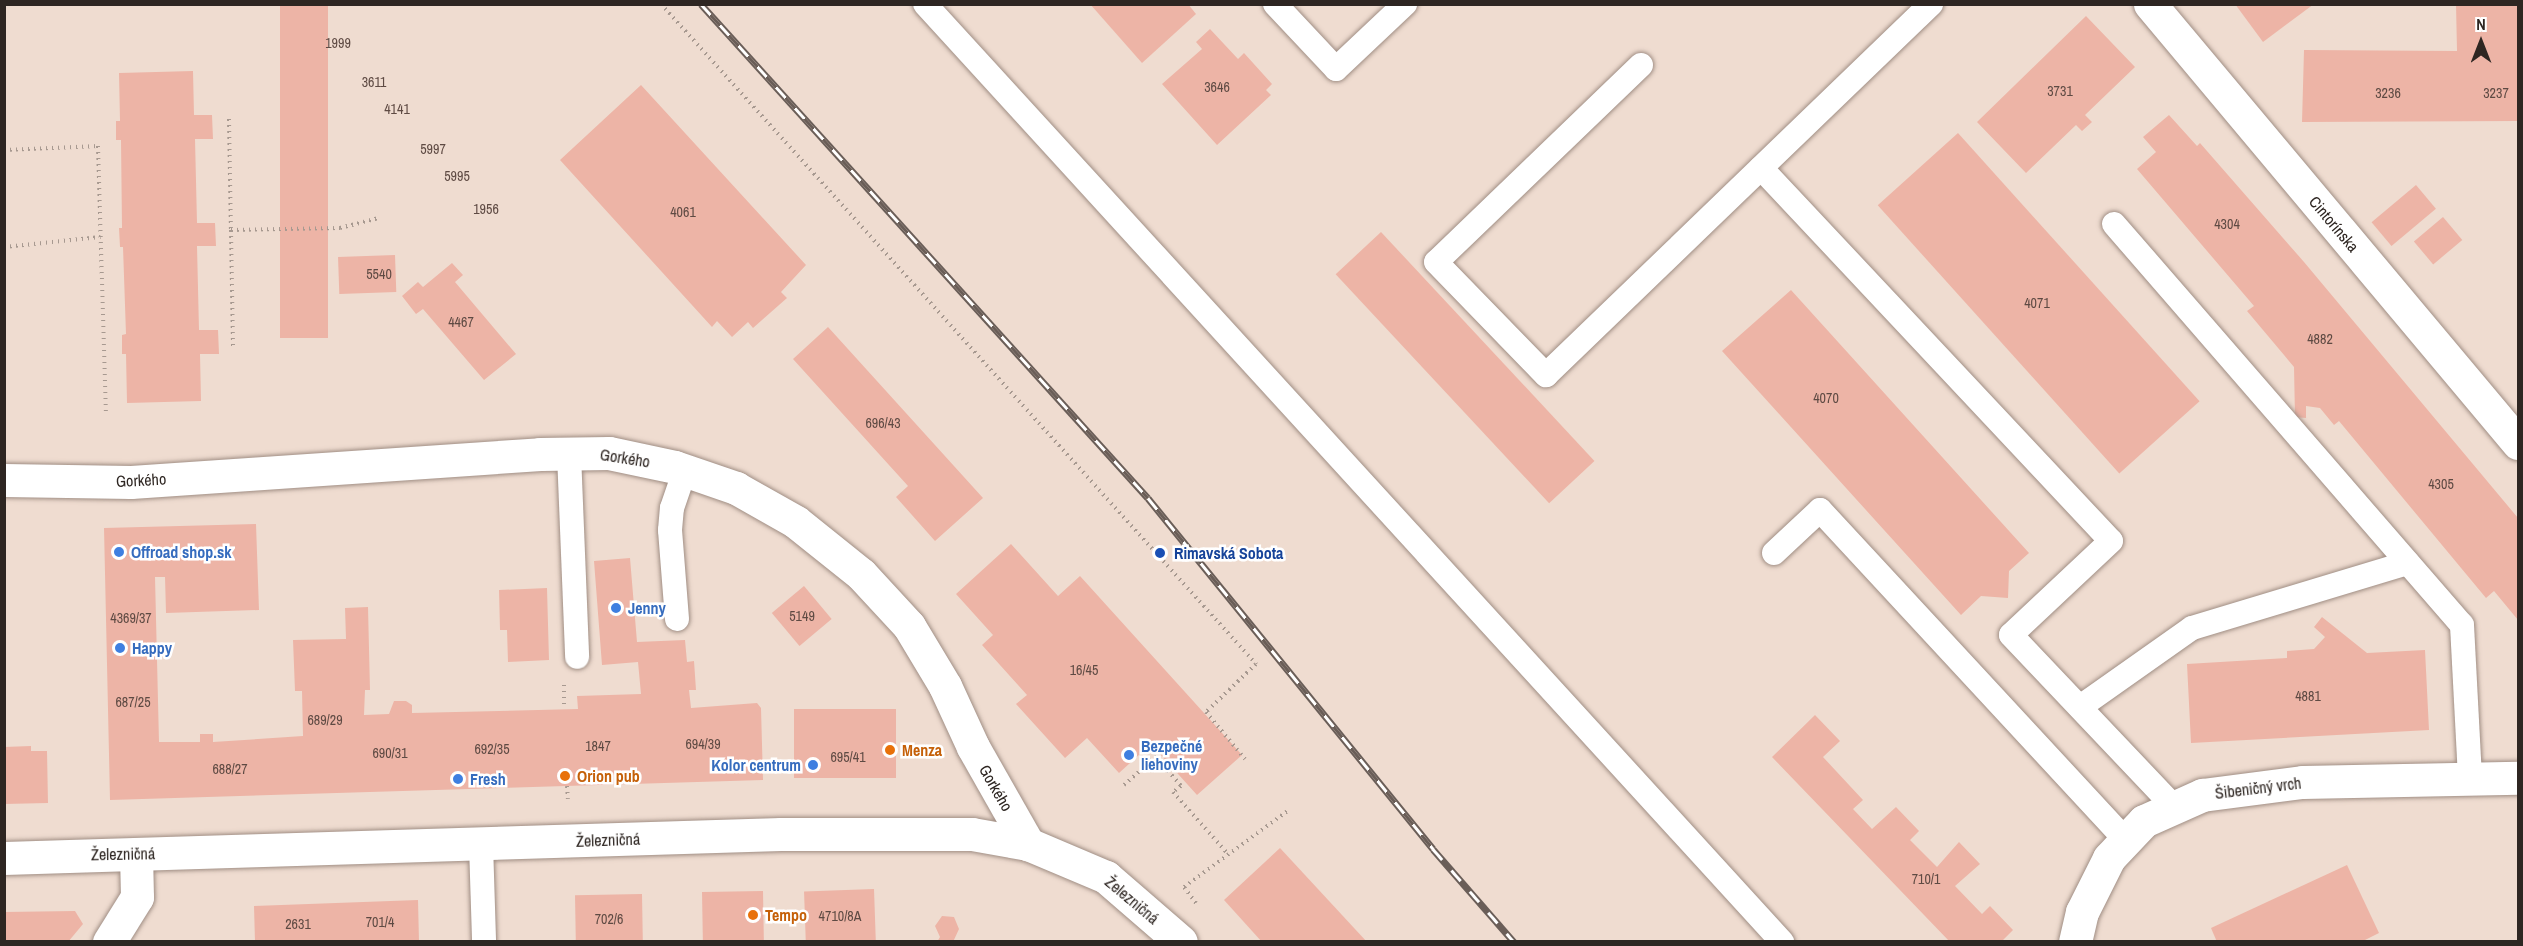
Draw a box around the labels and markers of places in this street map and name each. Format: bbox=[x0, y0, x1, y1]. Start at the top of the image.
place label: Offroad shop.sk bbox=[131, 542, 232, 562]
place label: Rimavská Sobota bbox=[1174, 543, 1283, 563]
marker: Rimavská Sobota bbox=[1151, 544, 1169, 562]
marker: Offroad shop.sk bbox=[112, 545, 126, 559]
place label: Jenny bbox=[628, 598, 666, 618]
marker: Jenny bbox=[609, 601, 623, 615]
place label: Happy bbox=[132, 638, 172, 658]
marker: Happy bbox=[113, 641, 127, 655]
place label: Bezpečné liehoviny bbox=[1141, 736, 1202, 774]
place label: Menza bbox=[902, 740, 942, 760]
marker: Menza bbox=[883, 743, 897, 757]
marker: Bezpečné liehoviny bbox=[1122, 748, 1136, 762]
place label: Kolor centrum bbox=[711, 755, 801, 775]
marker: Kolor centrum bbox=[806, 758, 820, 772]
place label: Orion pub bbox=[577, 766, 640, 786]
place label: Fresh bbox=[470, 769, 506, 789]
marker: Orion pub bbox=[558, 769, 572, 783]
marker: Fresh bbox=[451, 772, 465, 786]
place label: Tempo bbox=[765, 905, 807, 925]
marker: Tempo bbox=[746, 908, 760, 922]

